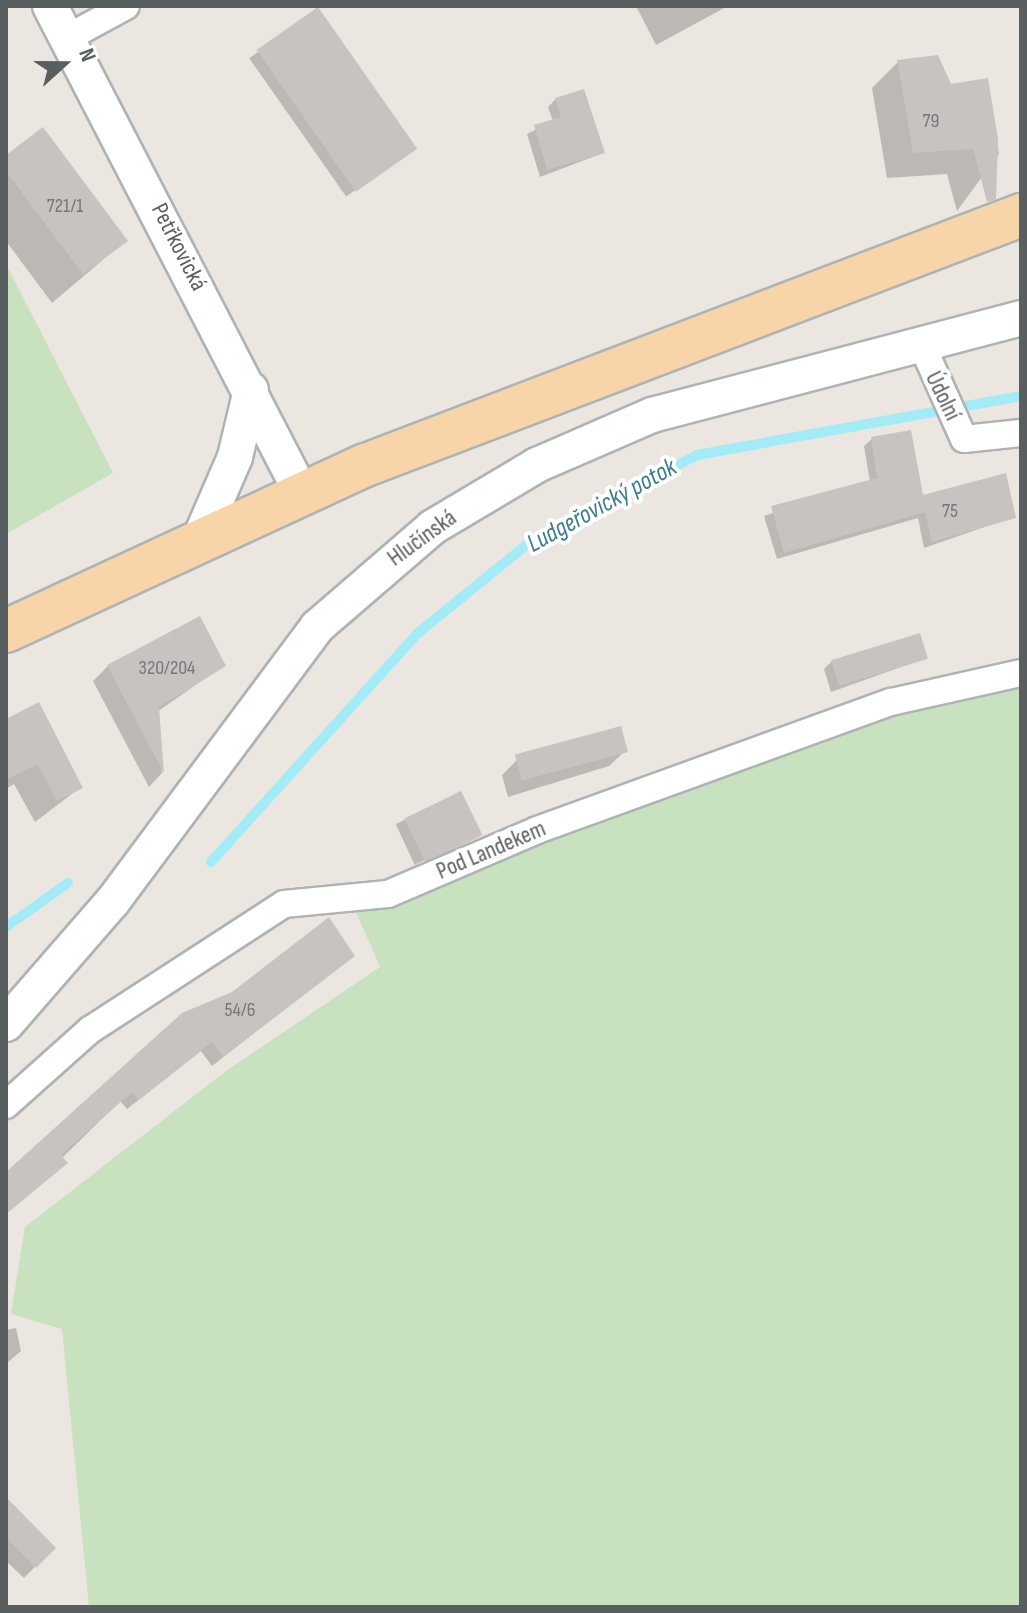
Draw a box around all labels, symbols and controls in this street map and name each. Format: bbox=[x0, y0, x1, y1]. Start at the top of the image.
north arrow bbox=[24, 24, 104, 104]
text: N bbox=[72, 45, 102, 66]
house number: 79 bbox=[923, 109, 939, 133]
house number: 721/1 bbox=[47, 194, 83, 218]
street label: Petřkovická bbox=[145, 198, 213, 296]
street label: Údolní bbox=[919, 367, 967, 425]
water label: Ludgeřovický potok bbox=[522, 452, 682, 560]
house number: 75 bbox=[942, 499, 958, 523]
street label: Hlučínská bbox=[382, 503, 462, 573]
house number: 320/204 bbox=[139, 656, 195, 680]
street label: Pod Landekem bbox=[432, 814, 550, 886]
house number: 54/6 bbox=[224, 998, 256, 1022]

